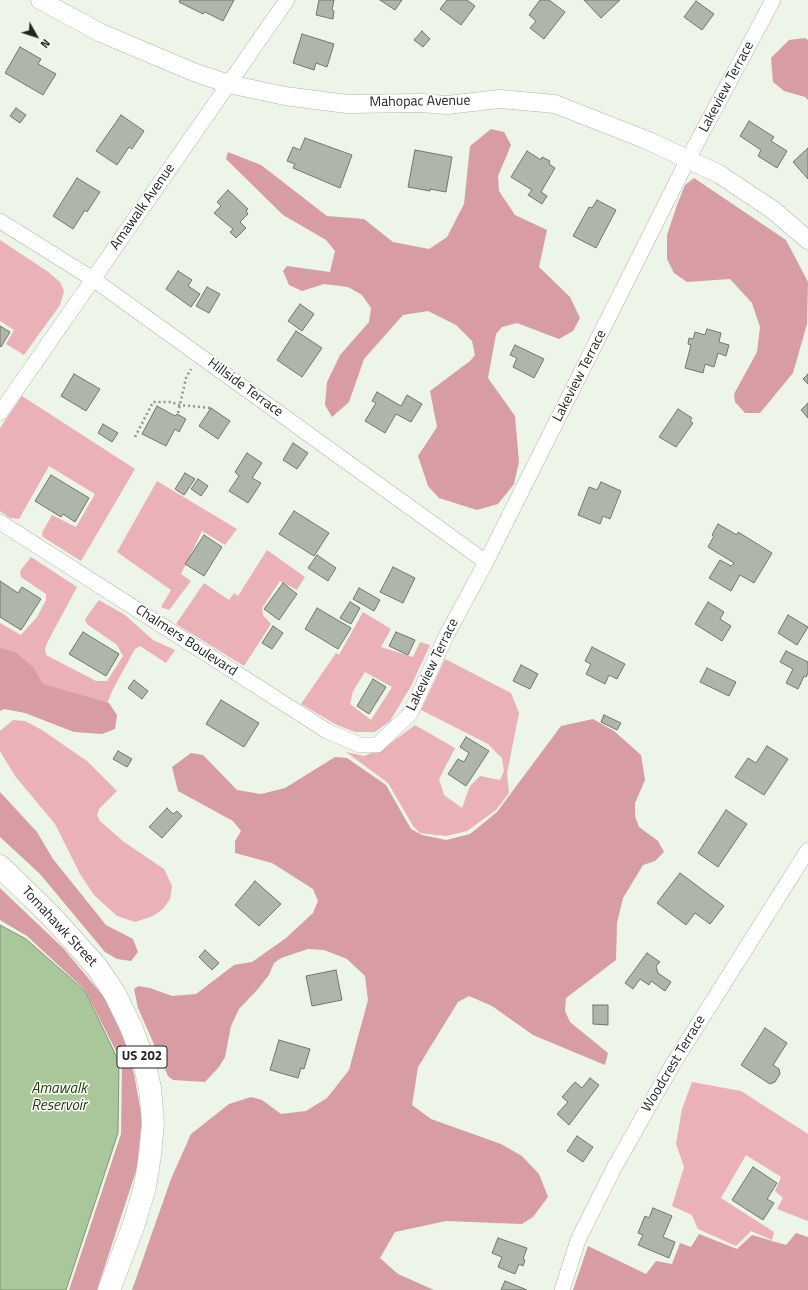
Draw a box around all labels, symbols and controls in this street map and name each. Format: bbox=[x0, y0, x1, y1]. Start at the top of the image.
north arrow bbox=[16, 16, 56, 56]
text: N bbox=[37, 36, 54, 52]
street label: Lakeview Terrace bbox=[696, 39, 758, 135]
street label: Mahopac Avenue bbox=[369, 93, 471, 111]
street label: Amawalk Avenue bbox=[107, 161, 179, 253]
street label: Lakeview Terrace bbox=[550, 327, 610, 425]
street label: Hillside Terrace bbox=[204, 355, 286, 421]
street label: Chalmers Boulevard bbox=[132, 602, 240, 680]
street label: Lakeview Terrace bbox=[403, 616, 463, 714]
street label: Tomahawk Street bbox=[18, 884, 100, 970]
street label: Woodcrest Terrace bbox=[639, 1013, 709, 1115]
road number: US 202 bbox=[117, 1046, 167, 1068]
water label: Amawalk Reservoir bbox=[31, 1080, 87, 1115]

